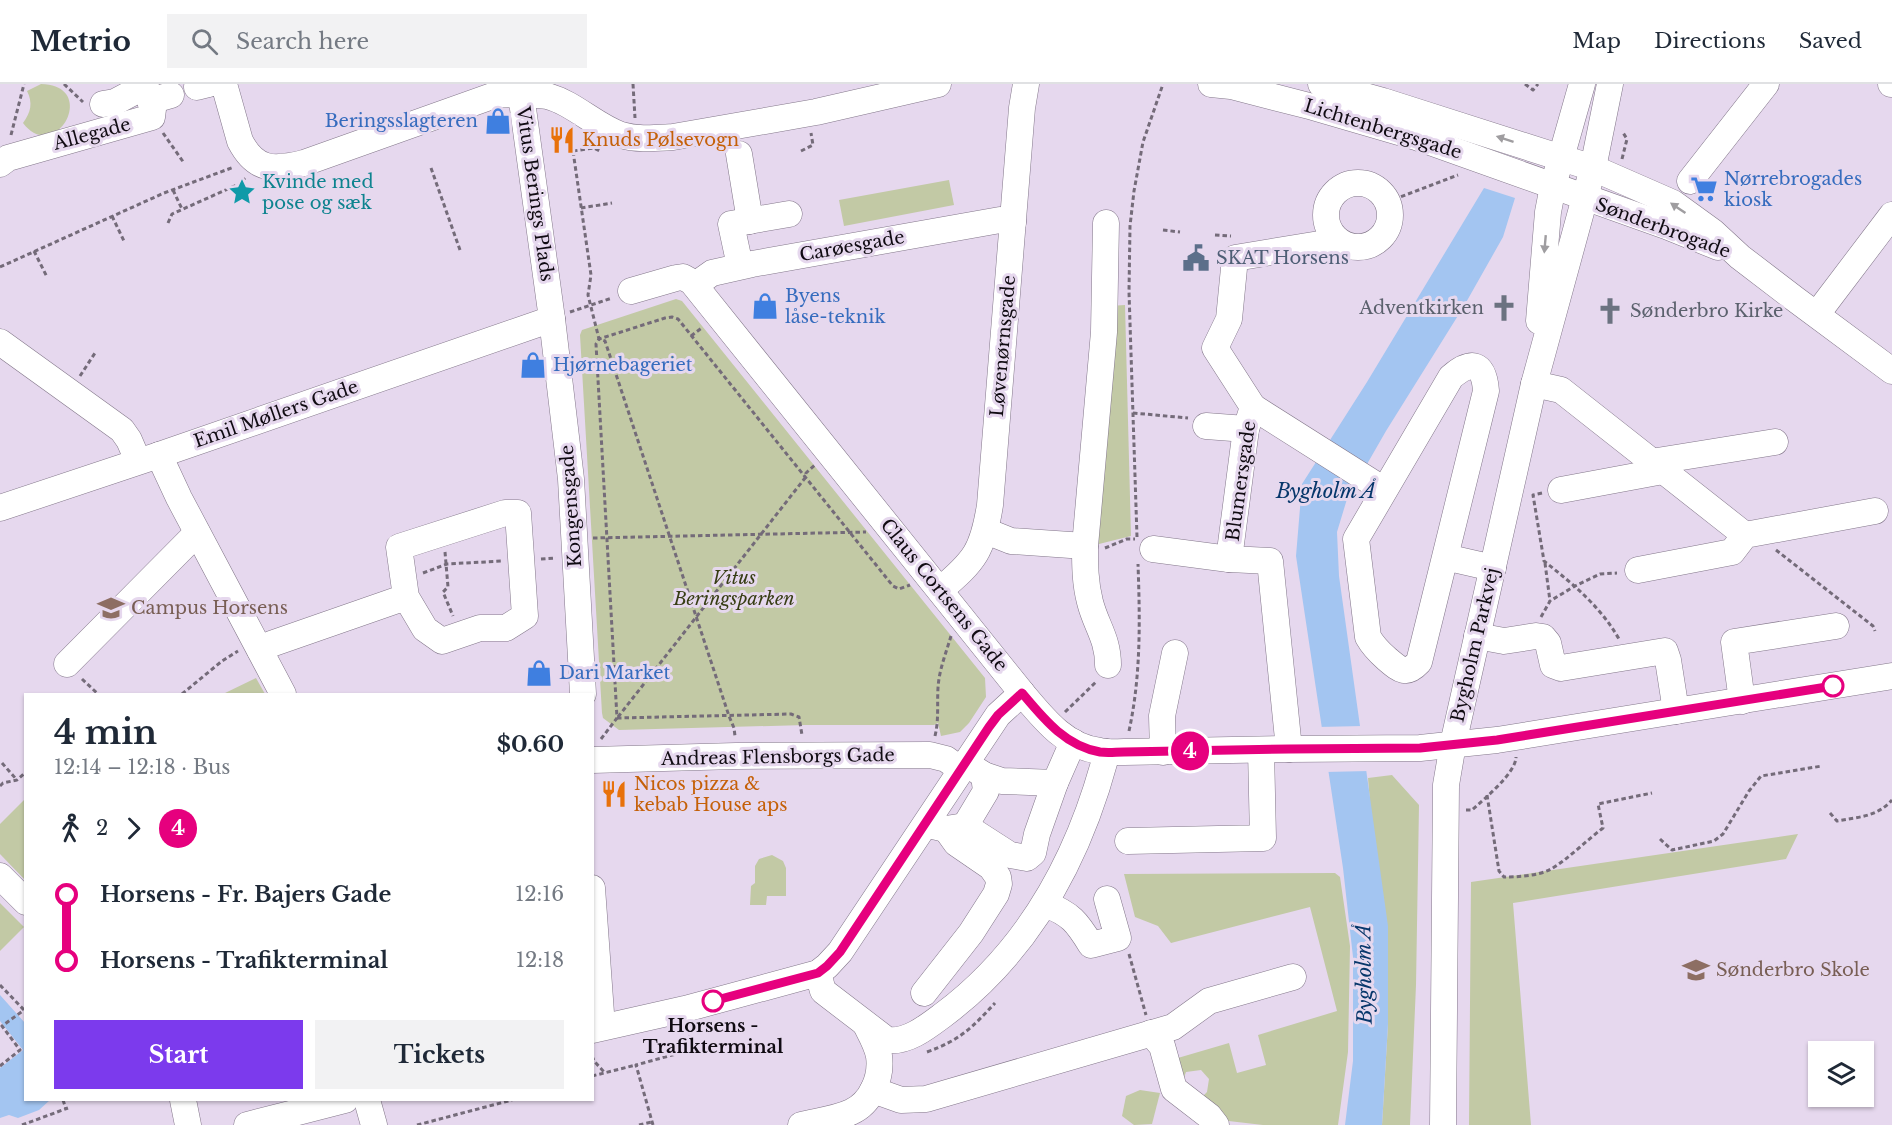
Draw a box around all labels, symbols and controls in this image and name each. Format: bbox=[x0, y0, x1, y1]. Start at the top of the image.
search box bbox=[167, 14, 587, 68]
text: Metrio bbox=[30, 24, 131, 59]
icon: search bbox=[188, 25, 221, 58]
text: Search here bbox=[236, 28, 369, 55]
text: Map bbox=[1572, 28, 1621, 54]
text: Directions bbox=[1654, 28, 1766, 54]
text: Saved bbox=[1799, 28, 1862, 54]
street label: Lichtenbergsgade bbox=[1302, 95, 1464, 163]
street label: Vitus Berings Plads bbox=[512, 104, 558, 283]
shop icon: Beringsslagteren bbox=[483, 106, 513, 136]
place label: Beringsslagteren bbox=[325, 110, 478, 132]
street label: Allegade bbox=[50, 113, 133, 155]
restaurant icon: Knuds Pølsevogn bbox=[547, 125, 577, 155]
place label: Knuds Pølsevogn bbox=[582, 129, 739, 151]
one-way arrow bbox=[1496, 134, 1514, 144]
place label: Nørrebrogades kiosk bbox=[1724, 168, 1862, 211]
place label: Kvinde med pose og sæk bbox=[262, 171, 374, 214]
supermarket icon: Nørrebrogades kiosk bbox=[1689, 174, 1719, 204]
place icon: Kvinde med pose og sæk bbox=[227, 177, 257, 207]
street label: Sønderbrogade bbox=[1593, 193, 1733, 263]
one-way arrow bbox=[1670, 202, 1686, 213]
street label: Carøesgade bbox=[798, 226, 906, 266]
one-way arrow bbox=[1540, 234, 1550, 253]
public building icon: SKAT Horsens bbox=[1181, 243, 1211, 273]
place label: SKAT Horsens bbox=[1216, 247, 1349, 269]
street label: Løvenørnsgade bbox=[986, 274, 1020, 418]
place label: Byens låse-teknik bbox=[785, 285, 885, 328]
shop icon: Byens låse-teknik bbox=[750, 291, 780, 321]
church icon: Adventkirken bbox=[1489, 293, 1519, 323]
church icon: Sønderbro Kirke bbox=[1595, 296, 1625, 326]
place label: Adventkirken bbox=[1358, 297, 1484, 319]
place label: Sønderbro Kirke bbox=[1630, 300, 1783, 322]
shop icon: Hjørnebageriet bbox=[518, 350, 548, 380]
place label: Hjørnebageriet bbox=[553, 354, 693, 376]
street label: Emil Møllers Gade bbox=[191, 376, 361, 452]
street label: Blumersgade bbox=[1222, 419, 1260, 543]
street label: Kongensgade bbox=[556, 444, 586, 568]
water label: Bygholm Å bbox=[1275, 478, 1376, 503]
street label: Claus Cortsens Gade bbox=[876, 514, 1012, 676]
street label: Bygholm Parkvej bbox=[1447, 566, 1503, 724]
park label: Vitus Beringsparken bbox=[672, 567, 795, 610]
school or university icon: Campus Horsens bbox=[96, 593, 126, 623]
place label: Campus Horsens bbox=[131, 597, 288, 619]
shop icon: Dari Market bbox=[524, 658, 554, 688]
place label: Dari Market bbox=[559, 662, 671, 684]
unlabelled marker bbox=[1822, 675, 1844, 697]
text: 4 min bbox=[54, 712, 157, 753]
text: $0.60 bbox=[497, 731, 564, 758]
line badge: 4 bbox=[1170, 732, 1210, 770]
text: 4 bbox=[1183, 738, 1197, 764]
street label: Andreas Flensborgs Gade bbox=[660, 744, 895, 770]
text: 12:14 – 12:18 · Bus bbox=[54, 755, 230, 779]
place label: Nicos pizza & kebab House aps bbox=[634, 773, 787, 816]
restaurant icon: Nicos pizza & kebab House aps bbox=[599, 779, 629, 809]
icon: walk bbox=[54, 812, 87, 845]
icon: forward bbox=[117, 812, 150, 845]
text: 4 bbox=[171, 815, 185, 841]
text: 2 bbox=[96, 816, 108, 840]
text: Horsens - Fr. Bajers Gade bbox=[100, 881, 391, 908]
text: 12:16 bbox=[515, 882, 564, 906]
water label: Bygholm Å bbox=[1350, 924, 1377, 1025]
text: Horsens - Trafikterminal bbox=[100, 947, 388, 974]
text: 12:18 bbox=[516, 948, 564, 972]
school or university icon: Sønderbro Skole bbox=[1681, 955, 1711, 985]
place label: Sønderbro Skole bbox=[1716, 959, 1870, 981]
marker: Horsens - Trafikterminal bbox=[702, 990, 724, 1012]
place label: Horsens - Trafikterminal bbox=[643, 1015, 784, 1058]
button: Start bbox=[54, 1020, 303, 1089]
button: Tickets bbox=[315, 1020, 564, 1089]
map controls bbox=[1808, 1041, 1874, 1107]
button: layers bbox=[1808, 1041, 1874, 1107]

